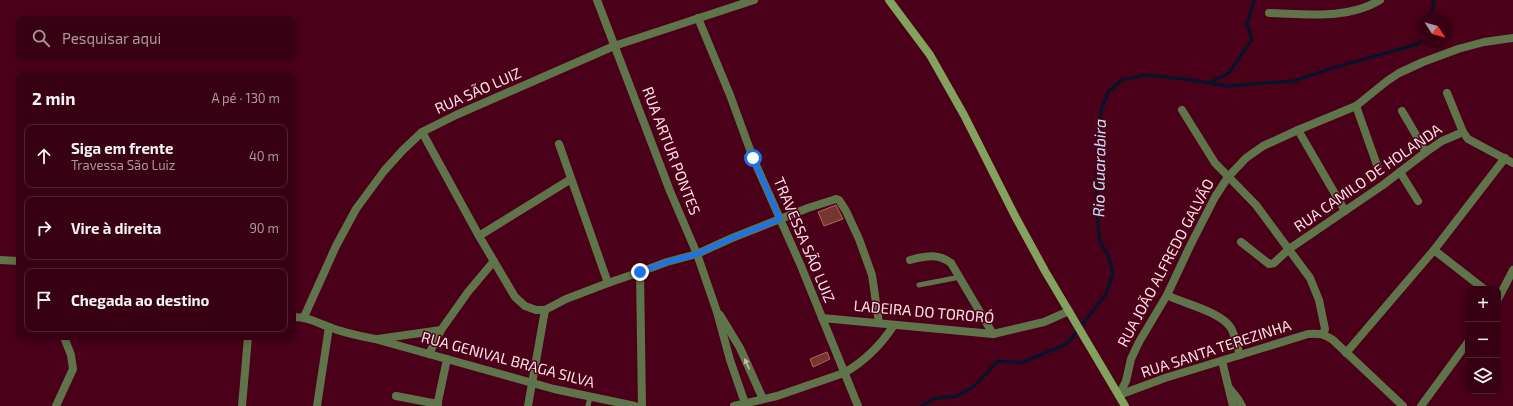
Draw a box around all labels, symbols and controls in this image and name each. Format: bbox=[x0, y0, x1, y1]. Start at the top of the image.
north arrow bbox=[1417, 12, 1453, 48]
search box bbox=[16, 16, 296, 60]
icon: search bbox=[30, 27, 52, 49]
text: Pesquisar aqui bbox=[62, 29, 161, 47]
street label: RUA SÃO LUIZ bbox=[432, 63, 523, 117]
street label: RUA ARTUR PONTES bbox=[639, 84, 705, 217]
text: 2 min bbox=[32, 88, 75, 108]
text: A pé · 130 m bbox=[211, 90, 280, 106]
water label: Rio Guarabira bbox=[1088, 119, 1109, 217]
street label: RUA CAMILO DE HOLANDA bbox=[1290, 119, 1445, 235]
text: Siga em frente bbox=[71, 139, 173, 157]
icon: ahead bbox=[33, 145, 55, 167]
text: 40 m bbox=[249, 148, 279, 164]
route start bbox=[744, 149, 762, 167]
text: Travessa São Luiz bbox=[71, 157, 175, 173]
street label: TRAVESSA SÃO LUIZ bbox=[770, 174, 839, 305]
street label: RUA JOÃO ALFREDO GALVÃO bbox=[1113, 175, 1217, 350]
icon: right bbox=[33, 217, 55, 239]
text: Vire à direita bbox=[71, 219, 161, 237]
text: 90 m bbox=[249, 220, 279, 236]
route end bbox=[631, 263, 649, 281]
map controls bbox=[1465, 286, 1501, 394]
button: + bbox=[1465, 286, 1501, 322]
icon: arrive bbox=[33, 289, 55, 311]
text: Chegada ao destino bbox=[71, 291, 209, 309]
street label: LADEIRA DO TORORÓ bbox=[853, 296, 995, 326]
street label: RUA SANTA TEREZINHA bbox=[1138, 315, 1294, 381]
button: − bbox=[1465, 322, 1501, 358]
street label: RUA GENIVAL BRAGA SILVA bbox=[420, 327, 598, 391]
one-way arrow bbox=[744, 358, 750, 369]
button: layers bbox=[1465, 358, 1501, 394]

